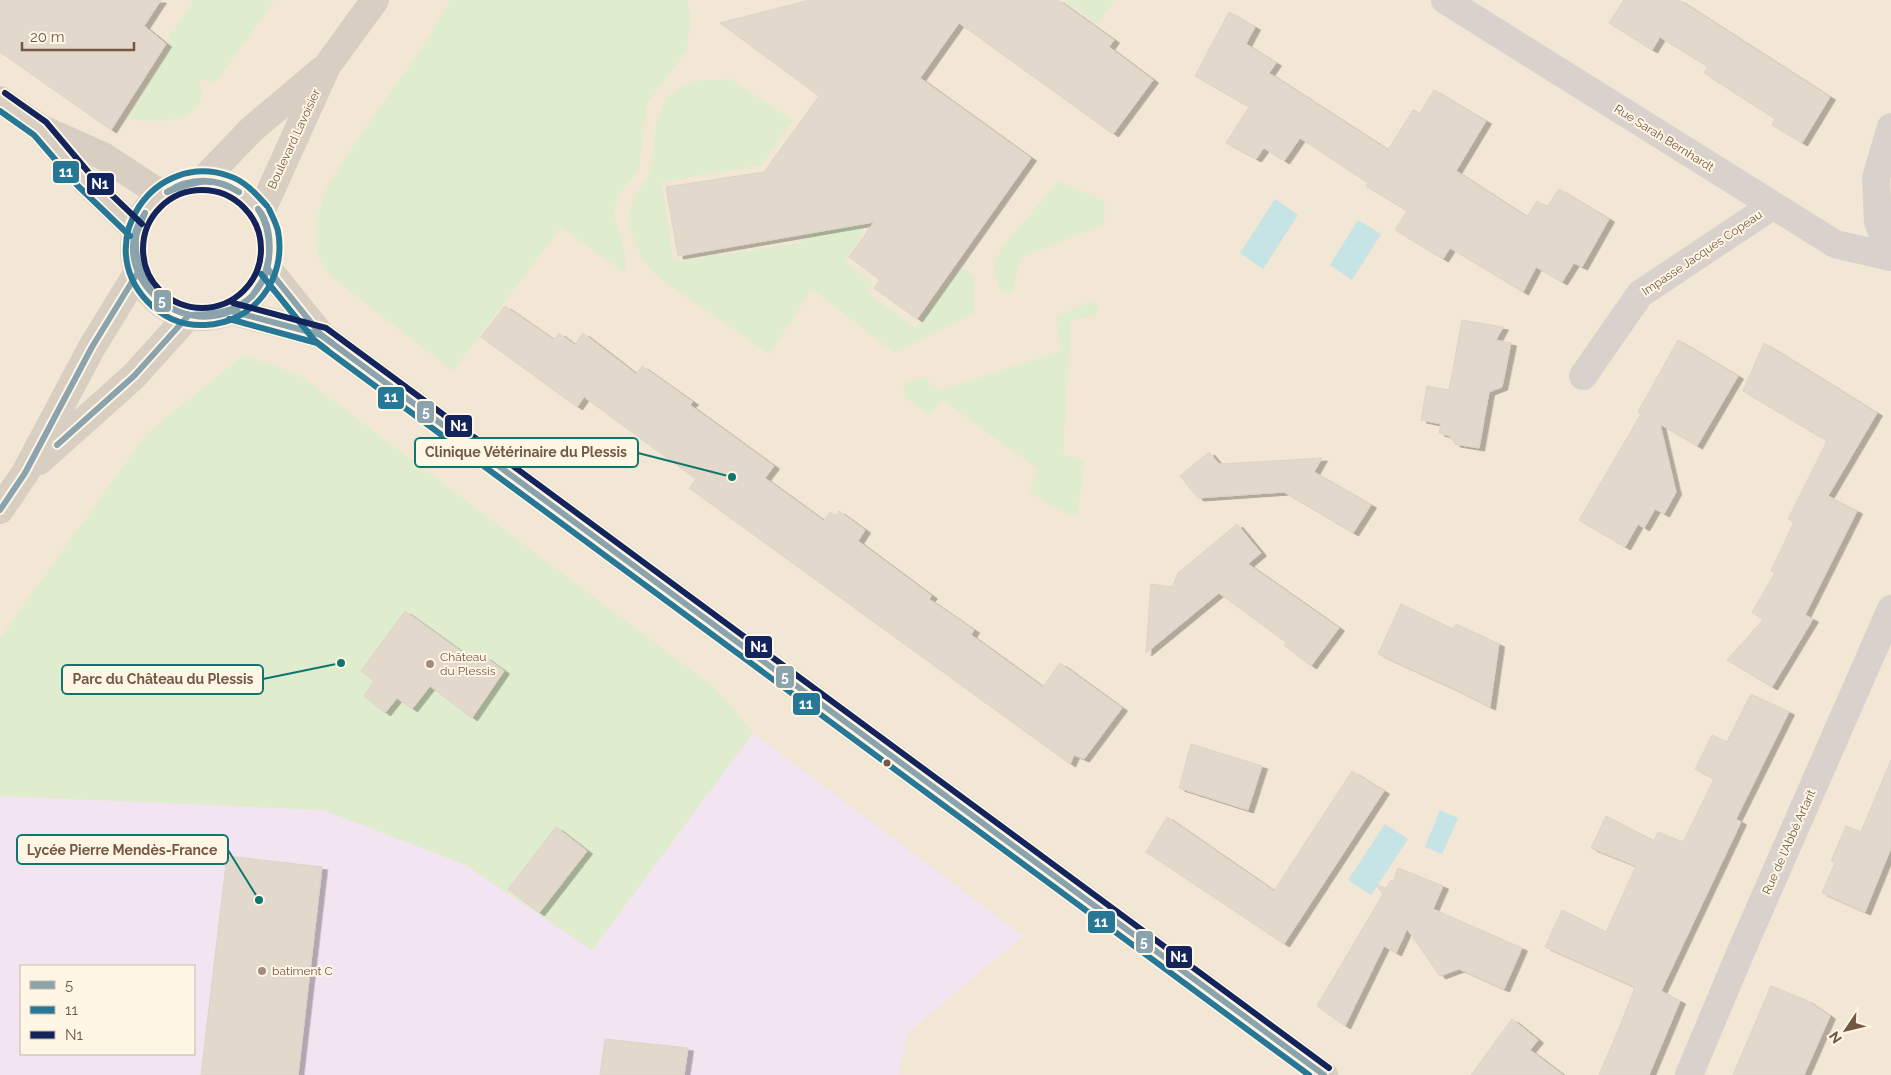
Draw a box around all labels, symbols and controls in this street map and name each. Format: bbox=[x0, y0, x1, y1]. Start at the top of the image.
scale bar bbox=[22, 20, 135, 52]
text: 20 m bbox=[30, 28, 65, 46]
street label: Boulevard Lavoisier bbox=[265, 86, 324, 191]
street label: Rue Sarah Bernhardt bbox=[1612, 102, 1716, 174]
line badge: 11 bbox=[52, 160, 80, 184]
text: 11 bbox=[59, 164, 73, 180]
line badge: N1 bbox=[86, 172, 115, 196]
text: N1 bbox=[91, 176, 109, 192]
street label: Impasse Jacques Copeau bbox=[1639, 207, 1765, 299]
line badge: 5 bbox=[153, 289, 172, 313]
text: 5 bbox=[158, 293, 166, 309]
line badge: 11 bbox=[377, 386, 405, 410]
text: 11 bbox=[384, 389, 398, 405]
line badge: 5 bbox=[416, 400, 435, 424]
text: 5 bbox=[422, 404, 430, 420]
line badge: N1 bbox=[444, 414, 473, 438]
text: N1 bbox=[450, 418, 468, 434]
callout: Clinique Vétérinaire du Plessis bbox=[415, 438, 638, 467]
text: Clinique Vétérinaire du Plessis bbox=[425, 444, 627, 460]
line badge: N1 bbox=[744, 635, 773, 659]
text: N1 bbox=[750, 639, 768, 655]
place label: Château du Plessis bbox=[440, 650, 496, 678]
marker: Château du Plessis bbox=[424, 658, 436, 670]
callout: Parc du Château du Plessis bbox=[62, 665, 263, 694]
line badge: 5 bbox=[775, 665, 795, 689]
text: 5 bbox=[781, 669, 789, 685]
text: Parc du Château du Plessis bbox=[73, 671, 254, 687]
line badge: 11 bbox=[792, 692, 821, 716]
text: 11 bbox=[799, 696, 813, 712]
unlabelled marker bbox=[882, 758, 892, 768]
street label: Rue de l'Abbé Artarit bbox=[1760, 787, 1818, 897]
callout: Lycée Pierre Mendès-France bbox=[17, 835, 228, 864]
text: Lycée Pierre Mendès-France bbox=[27, 842, 218, 858]
line badge: 11 bbox=[1087, 910, 1116, 934]
text: 11 bbox=[1094, 914, 1108, 930]
line badge: 5 bbox=[1135, 930, 1154, 954]
text: 5 bbox=[1140, 934, 1148, 950]
line badge: N1 bbox=[1165, 945, 1193, 969]
text: N1 bbox=[1170, 949, 1188, 965]
place label: batiment C bbox=[272, 964, 333, 978]
legend bbox=[20, 965, 195, 1055]
marker: batiment C bbox=[256, 965, 268, 977]
text: 5 bbox=[65, 976, 73, 994]
text: 11 bbox=[65, 1001, 78, 1019]
north arrow bbox=[1821, 1005, 1871, 1055]
text: N1 bbox=[65, 1026, 84, 1044]
text: N bbox=[1826, 1028, 1845, 1046]

